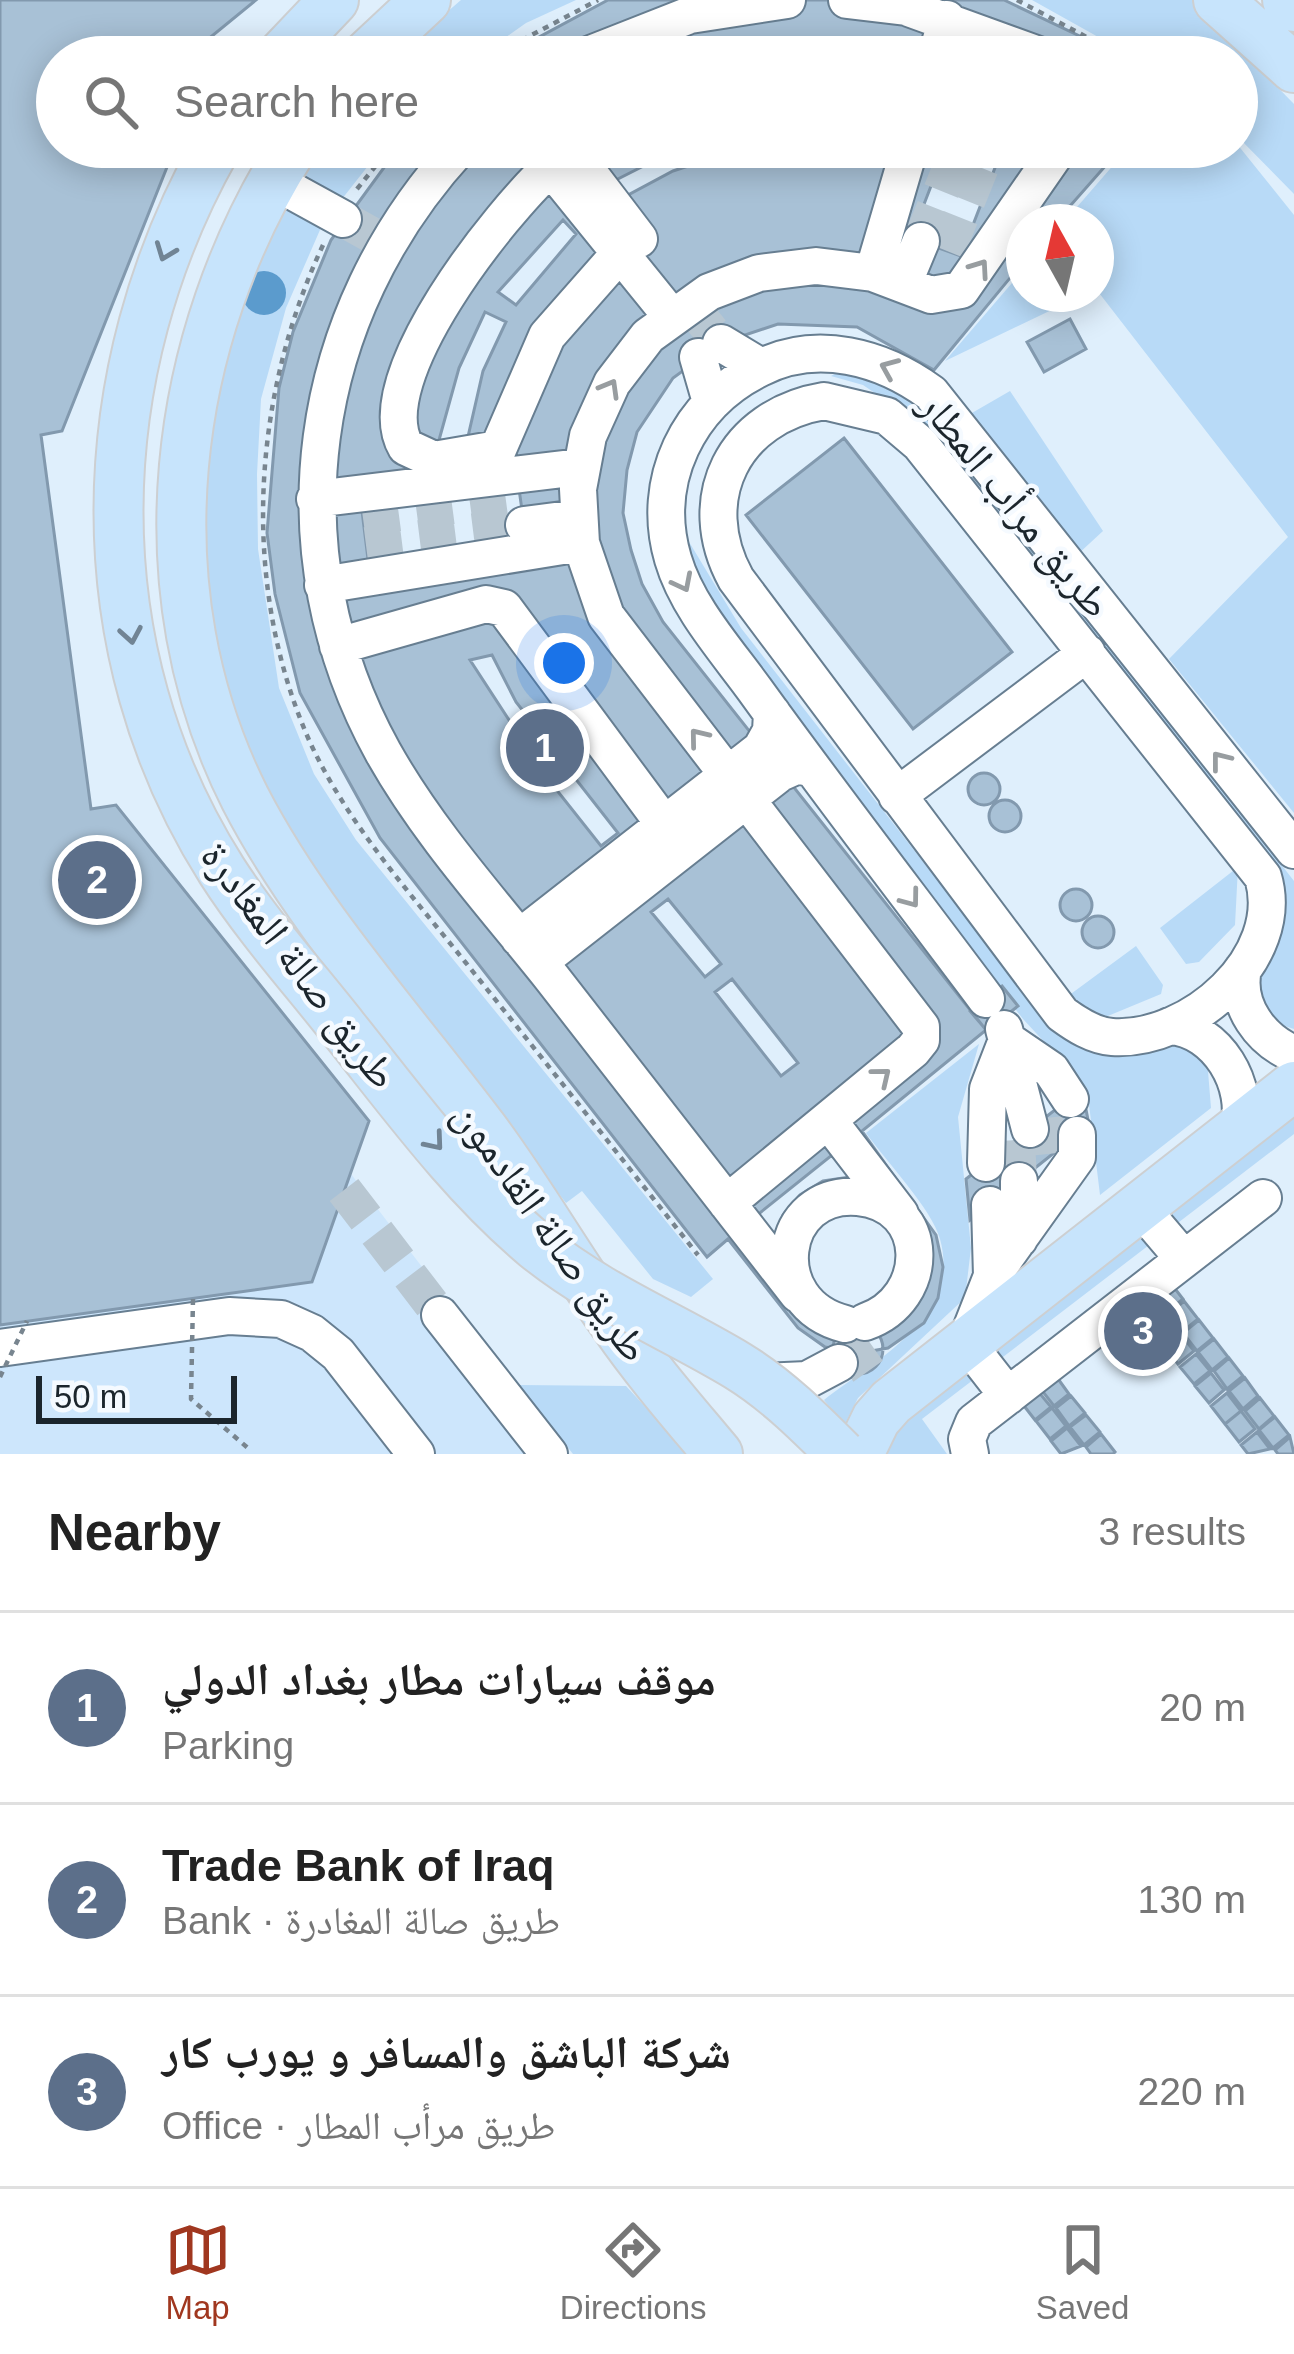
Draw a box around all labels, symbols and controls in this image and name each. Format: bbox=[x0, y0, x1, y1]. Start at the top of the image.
search box bbox=[36, 36, 1258, 168]
icon: search bbox=[78, 69, 144, 135]
text: Search here bbox=[174, 76, 419, 127]
north arrow bbox=[1006, 204, 1114, 312]
one-way arrow bbox=[154, 240, 179, 261]
one-way arrow bbox=[966, 259, 988, 281]
one-way arrow bbox=[880, 358, 901, 382]
one-way arrow bbox=[595, 380, 618, 401]
street label: طريق مرأب المطار bbox=[908, 380, 1122, 628]
one-way arrow bbox=[669, 571, 693, 592]
one-way arrow bbox=[117, 624, 142, 644]
your location bbox=[534, 633, 594, 693]
pin: 1 bbox=[506, 703, 584, 793]
one-way arrow bbox=[691, 728, 713, 750]
one-way arrow bbox=[1213, 751, 1234, 773]
street label: طريق صالة المغادرة bbox=[190, 833, 407, 1099]
pin: 2 bbox=[58, 835, 136, 925]
one-way arrow bbox=[897, 885, 918, 907]
one-way arrow bbox=[868, 1068, 890, 1090]
street label: طريق صالة القادمون bbox=[443, 1092, 659, 1372]
one-way arrow bbox=[421, 1128, 443, 1150]
pin: 3 bbox=[1104, 1286, 1182, 1376]
scale bar bbox=[36, 1370, 237, 1423]
text: 50 m bbox=[54, 1378, 127, 1415]
text: Nearby bbox=[48, 1504, 221, 1561]
text: 3 results bbox=[1099, 1510, 1246, 1553]
text: موقف سيارات مطار بغداد الدولي bbox=[162, 1654, 716, 1705]
text: 1 bbox=[76, 1686, 98, 1729]
text: 20 m bbox=[1159, 1686, 1246, 1729]
text: Parking bbox=[162, 1724, 294, 1767]
text: Trade Bank of Iraq bbox=[162, 1840, 555, 1891]
text: 2 bbox=[76, 1878, 98, 1921]
text: 130 m bbox=[1138, 1878, 1246, 1921]
text: Bank · طريق صالة المغادرة bbox=[162, 1899, 560, 1942]
text: شركة الباشق والمسافر و يورب كار bbox=[162, 2027, 731, 2078]
text: 3 bbox=[76, 2070, 98, 2113]
text: 220 m bbox=[1138, 2070, 1246, 2113]
text: Office · طريق مرأب المطار bbox=[162, 2104, 555, 2147]
tab: Map bbox=[165, 2217, 231, 2327]
tab: Directions bbox=[560, 2217, 707, 2327]
tab: Saved bbox=[1036, 2217, 1129, 2327]

